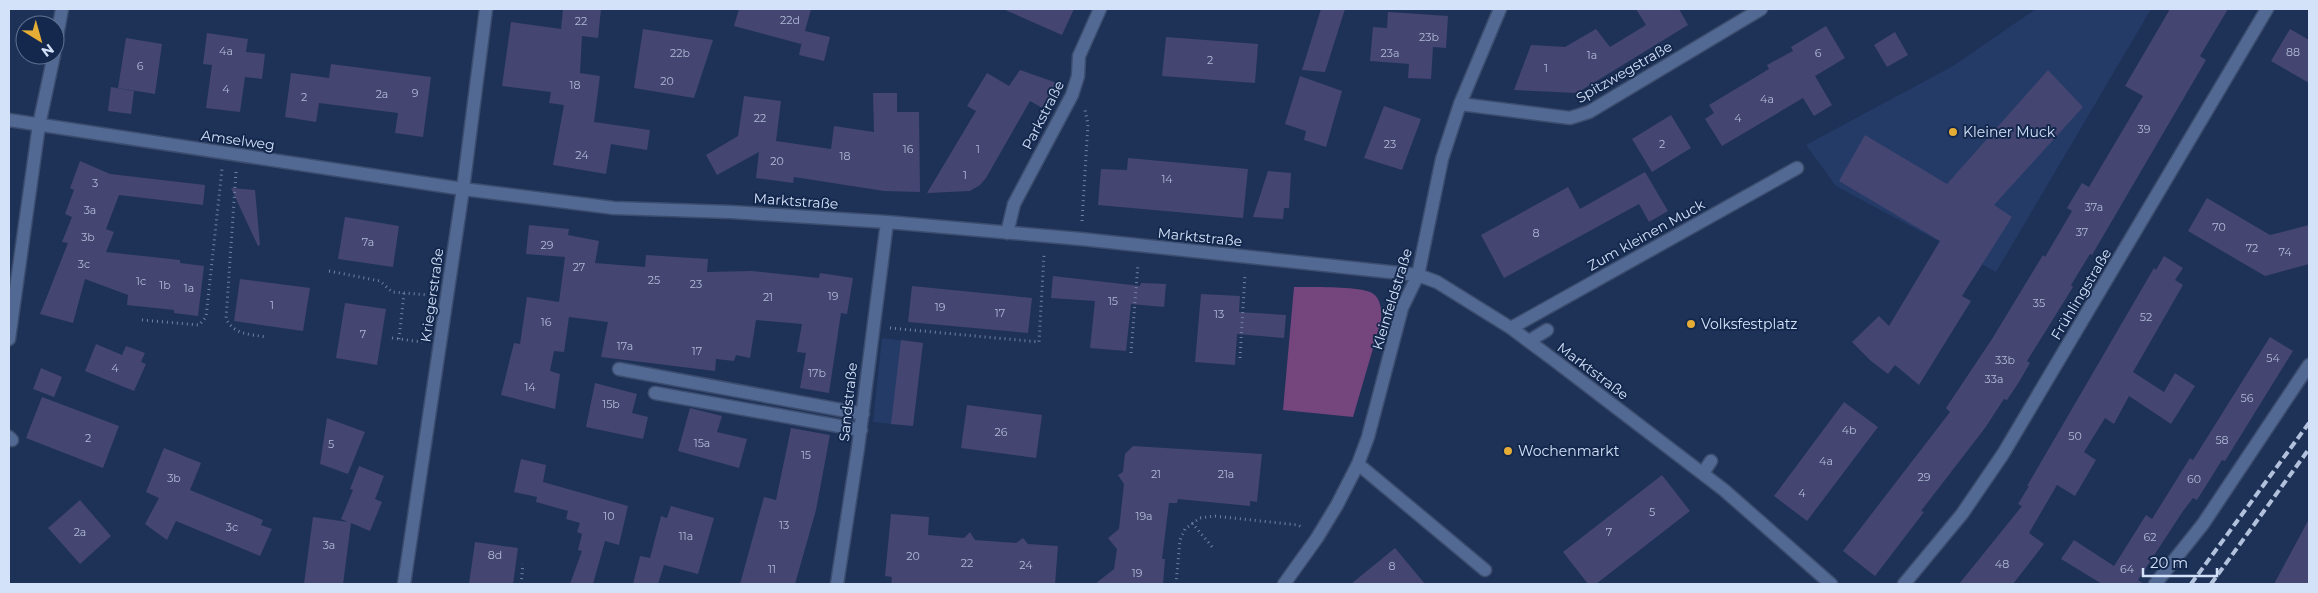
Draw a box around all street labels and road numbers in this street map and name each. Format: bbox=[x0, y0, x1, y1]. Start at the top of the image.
street label: Spitzwegstraße bbox=[1573, 37, 1675, 107]
street label: Parkstraße bbox=[1018, 77, 1068, 153]
street label: Amselweg bbox=[200, 126, 276, 154]
street label: Marktstraße bbox=[753, 189, 839, 213]
street label: Zum kleinen Muck bbox=[1584, 195, 1708, 275]
street label: Marktstraße bbox=[1157, 224, 1243, 250]
street label: Frühlingstraße bbox=[2047, 245, 2115, 343]
street label: Kleinfeldstraße bbox=[1368, 246, 1416, 352]
street label: Kriegerstraße bbox=[416, 247, 448, 343]
street label: Marktstraße bbox=[1554, 338, 1632, 404]
street label: Sandstraße bbox=[835, 362, 861, 442]

